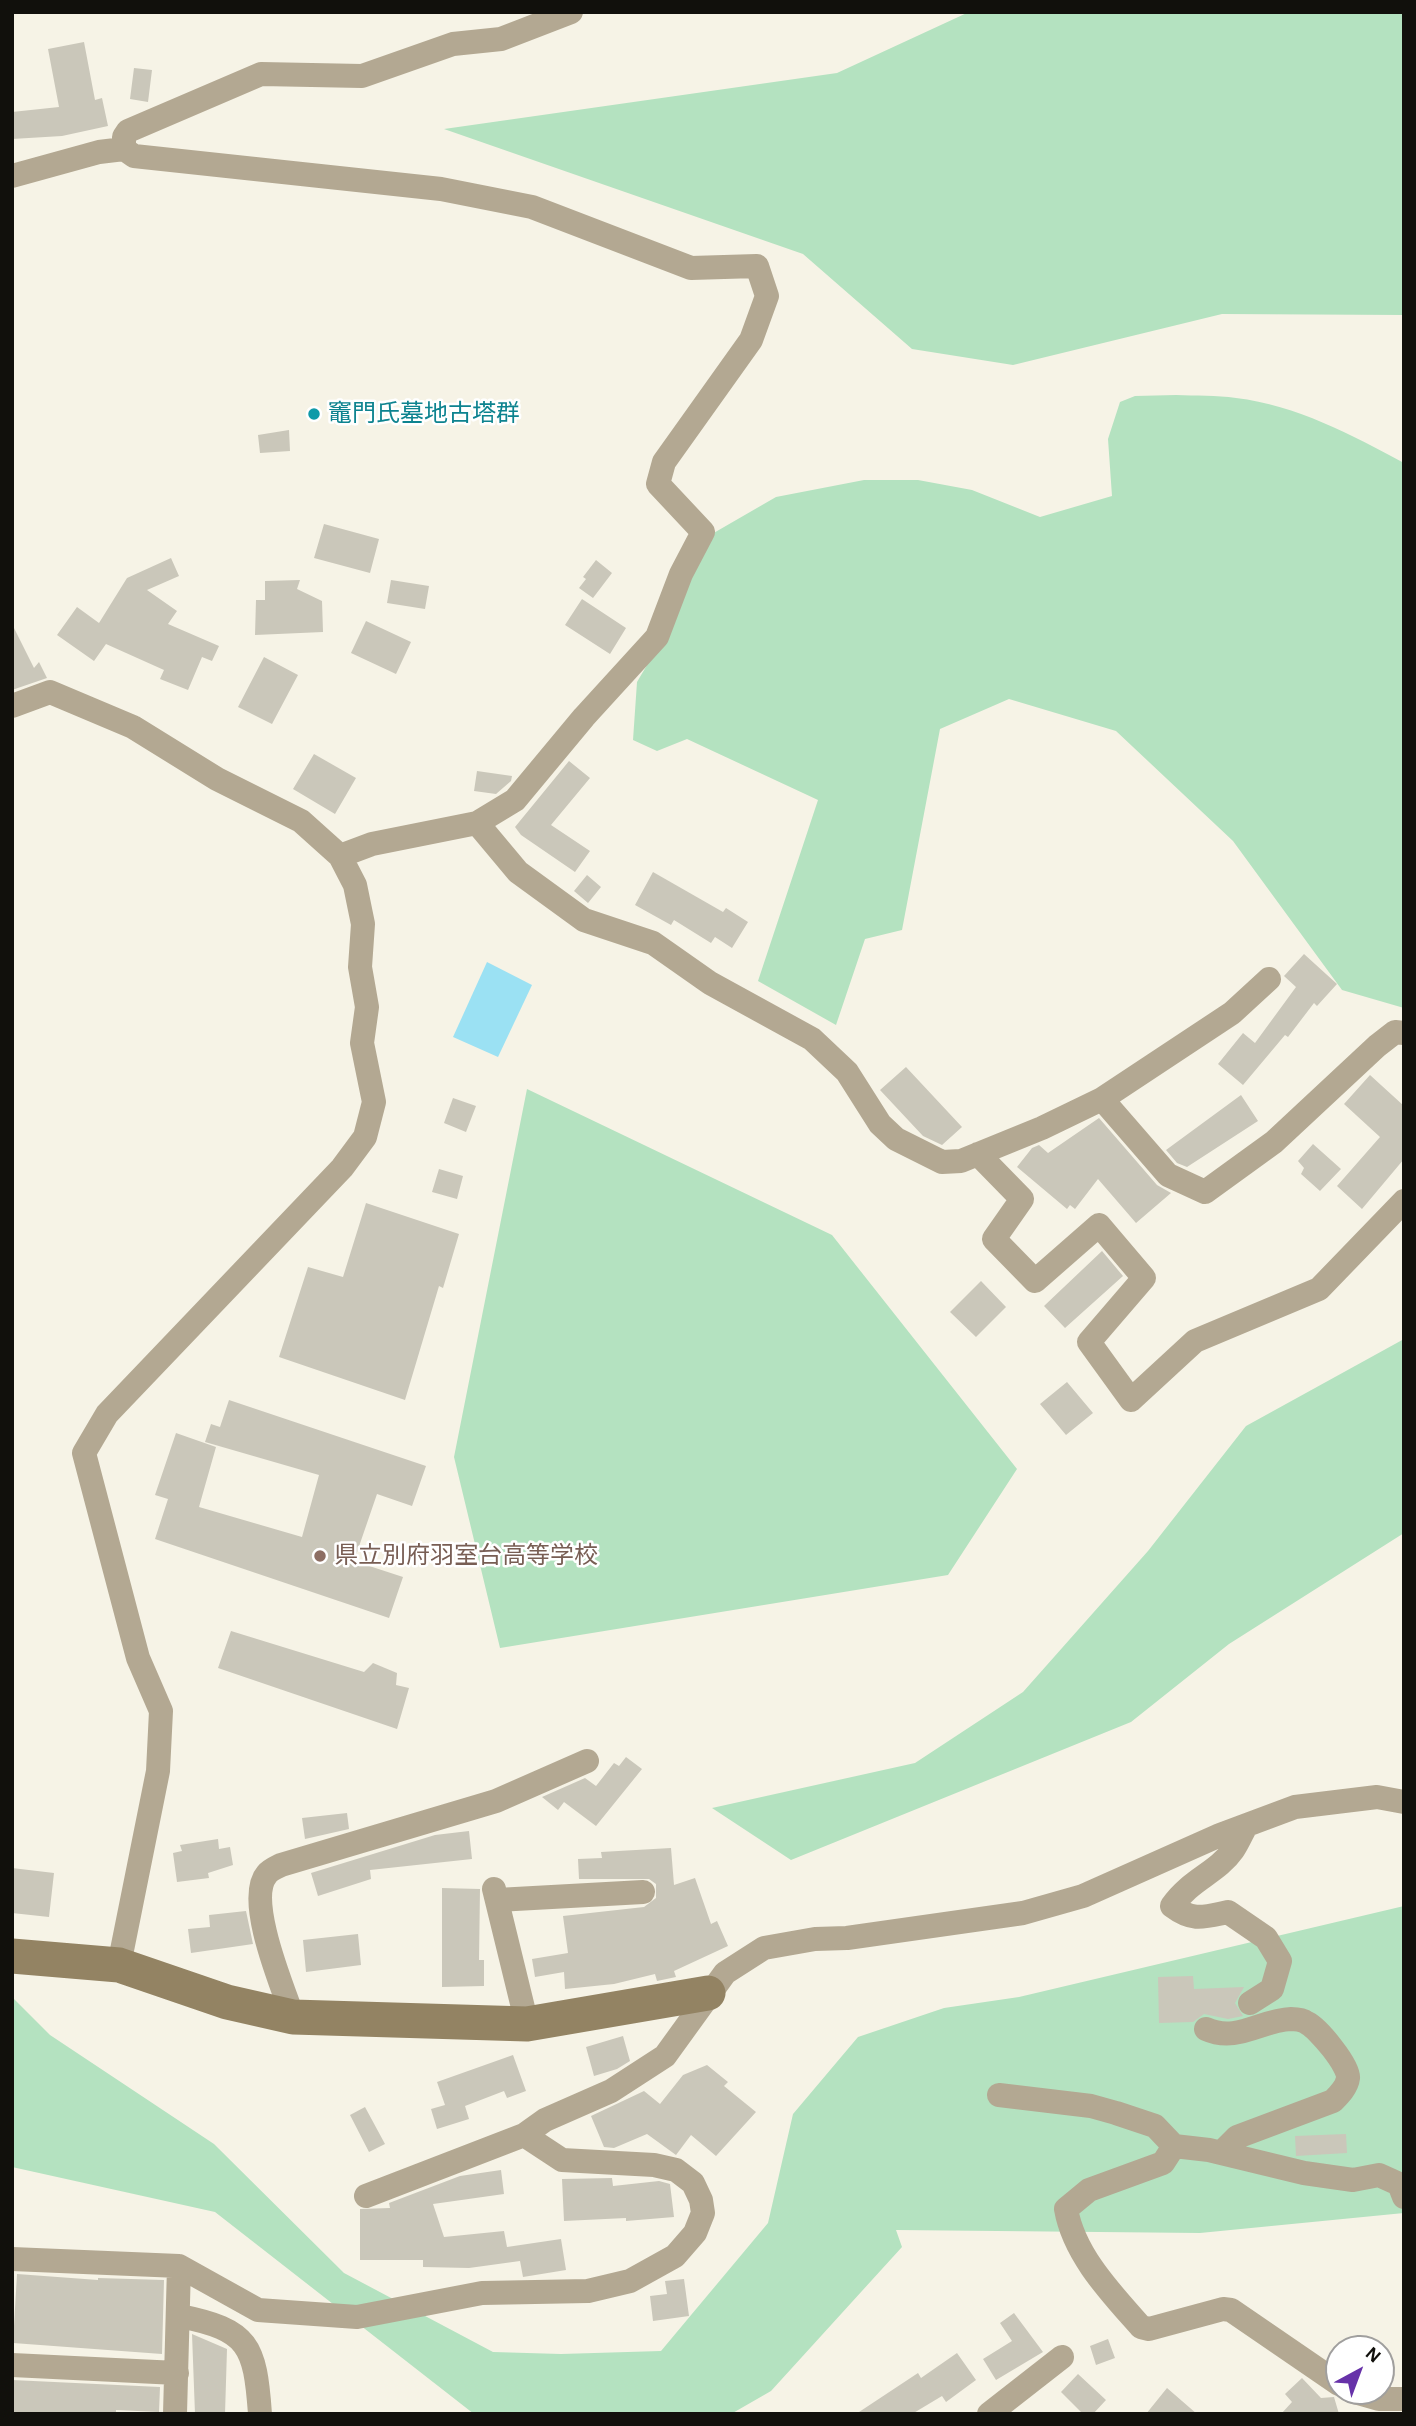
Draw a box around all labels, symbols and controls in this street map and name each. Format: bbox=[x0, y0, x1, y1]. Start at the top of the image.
place label: 竈門氏墓地古塔群 bbox=[328, 400, 520, 428]
marker: 竈門氏墓地古塔群 bbox=[306, 406, 322, 422]
place label: 県立別府羽室台高等学校 bbox=[334, 1542, 598, 1570]
marker: 県立別府羽室台高等学校 bbox=[312, 1548, 328, 1564]
north arrow bbox=[1325, 2335, 1395, 2405]
text: N bbox=[1362, 2344, 1384, 2367]

